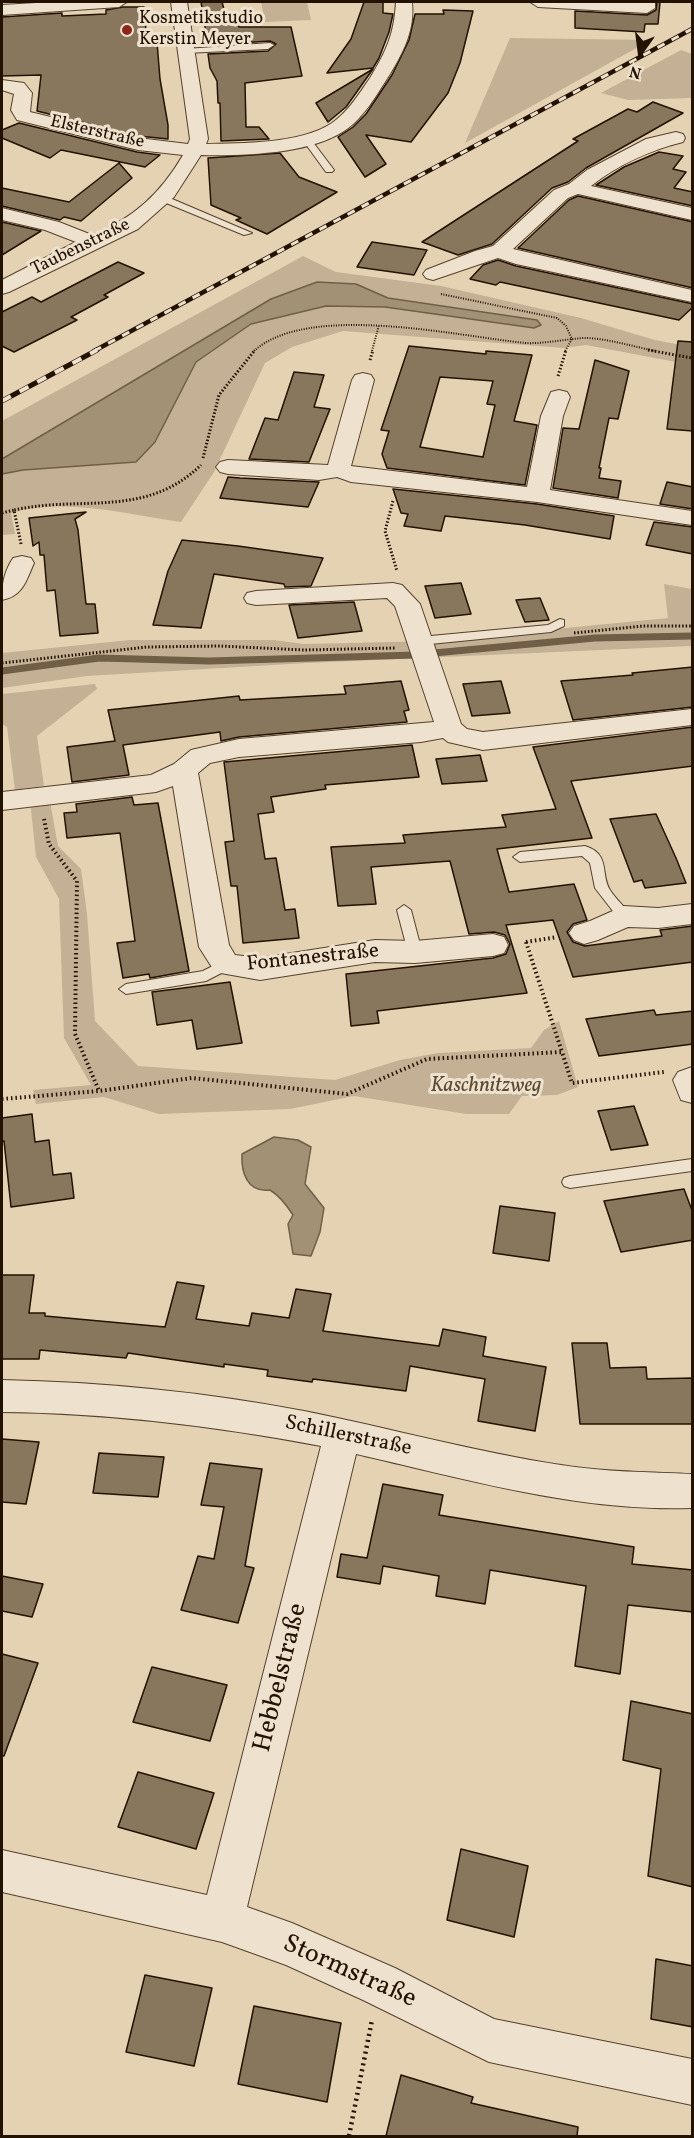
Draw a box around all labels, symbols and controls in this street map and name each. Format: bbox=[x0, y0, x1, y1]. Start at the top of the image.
place label: Kosmetikstudio Kerstin Meyer bbox=[139, 9, 263, 52]
marker: Kosmetikstudio Kerstin Meyer bbox=[120, 23, 134, 37]
north arrow bbox=[610, 24, 670, 84]
text: N bbox=[627, 59, 644, 84]
street label: Elsterstraße bbox=[48, 112, 146, 154]
street label: Taubenstraße bbox=[28, 215, 134, 281]
street label: Fontanestraße bbox=[246, 940, 380, 978]
park label: Kaschnitzweg bbox=[431, 1074, 541, 1100]
street label: Schillerstraße bbox=[282, 1411, 414, 1463]
street label: Hebbelstraße bbox=[248, 1600, 316, 1756]
street label: Stormstraße bbox=[277, 1930, 421, 2016]

